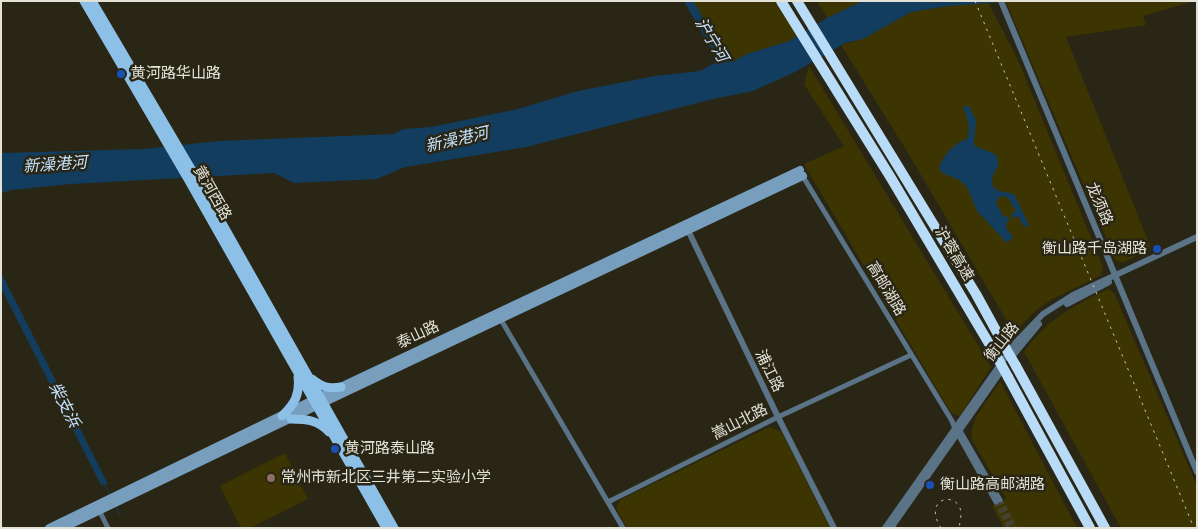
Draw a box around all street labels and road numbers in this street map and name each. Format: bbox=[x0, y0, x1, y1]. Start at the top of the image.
street label: 黄河西路 bbox=[189, 163, 235, 223]
street label: 龙须路 bbox=[1082, 180, 1116, 228]
street label: 沪蓉高速 bbox=[931, 224, 977, 284]
street label: 高邮湖路 bbox=[863, 259, 909, 319]
street label: 泰山路 bbox=[394, 317, 442, 353]
street label: 衡山路 bbox=[981, 319, 1023, 365]
street label: 浦江路 bbox=[751, 347, 787, 395]
street label: 嵩山北路 bbox=[709, 400, 771, 444]

